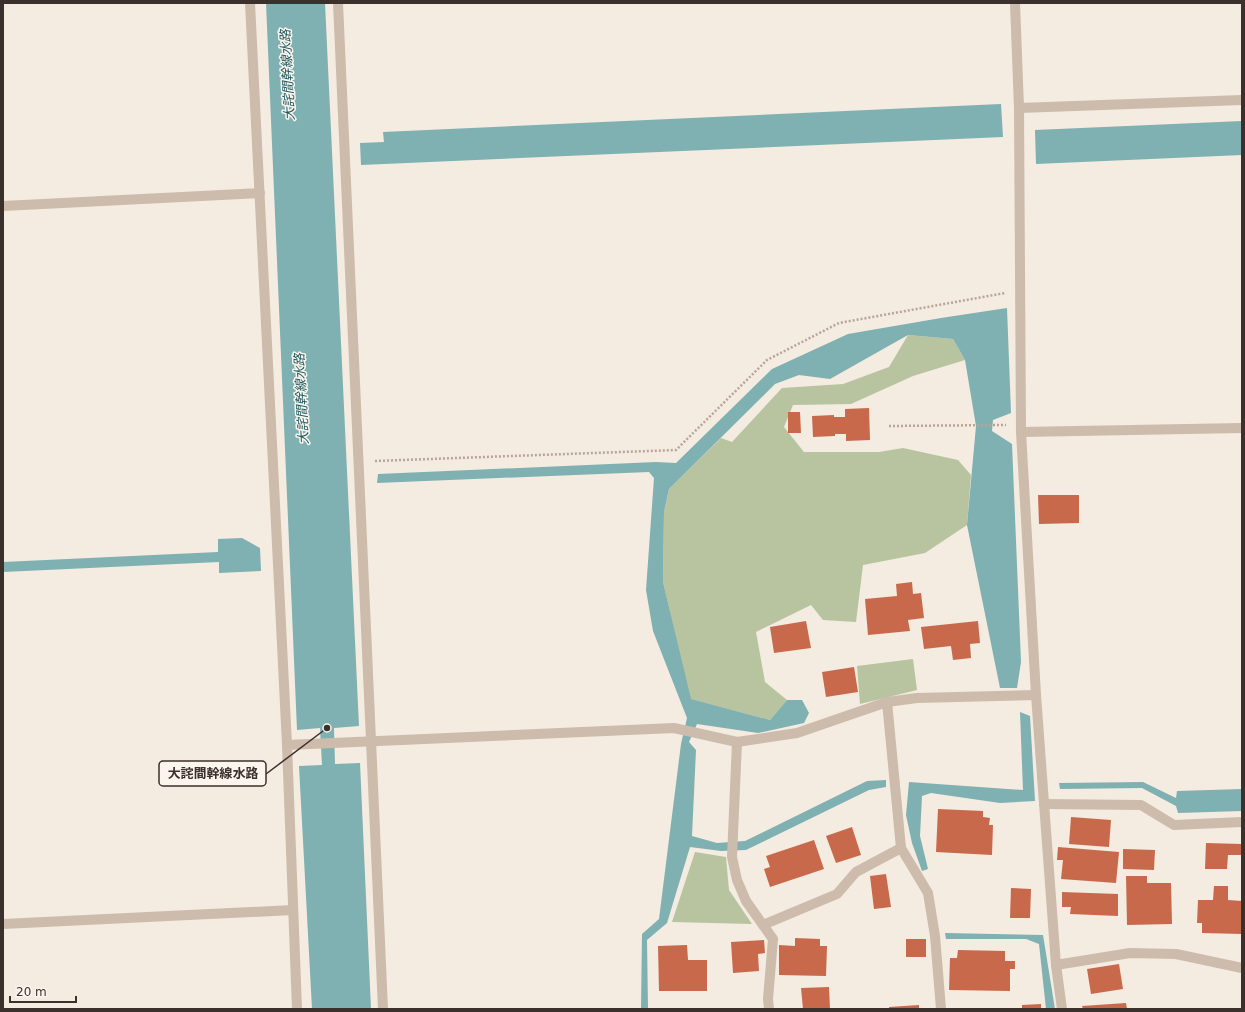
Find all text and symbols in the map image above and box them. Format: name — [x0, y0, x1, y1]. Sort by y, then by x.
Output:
water label: 大詫間幹線水路 — [278, 28, 297, 121]
water label: 大詫間幹線水路 — [292, 352, 311, 445]
callout: 大詫間幹線水路 — [159, 761, 266, 786]
text: 大詫間幹線水路 — [167, 766, 259, 781]
scale bar — [10, 978, 76, 1004]
text: 20 m — [16, 985, 47, 999]

